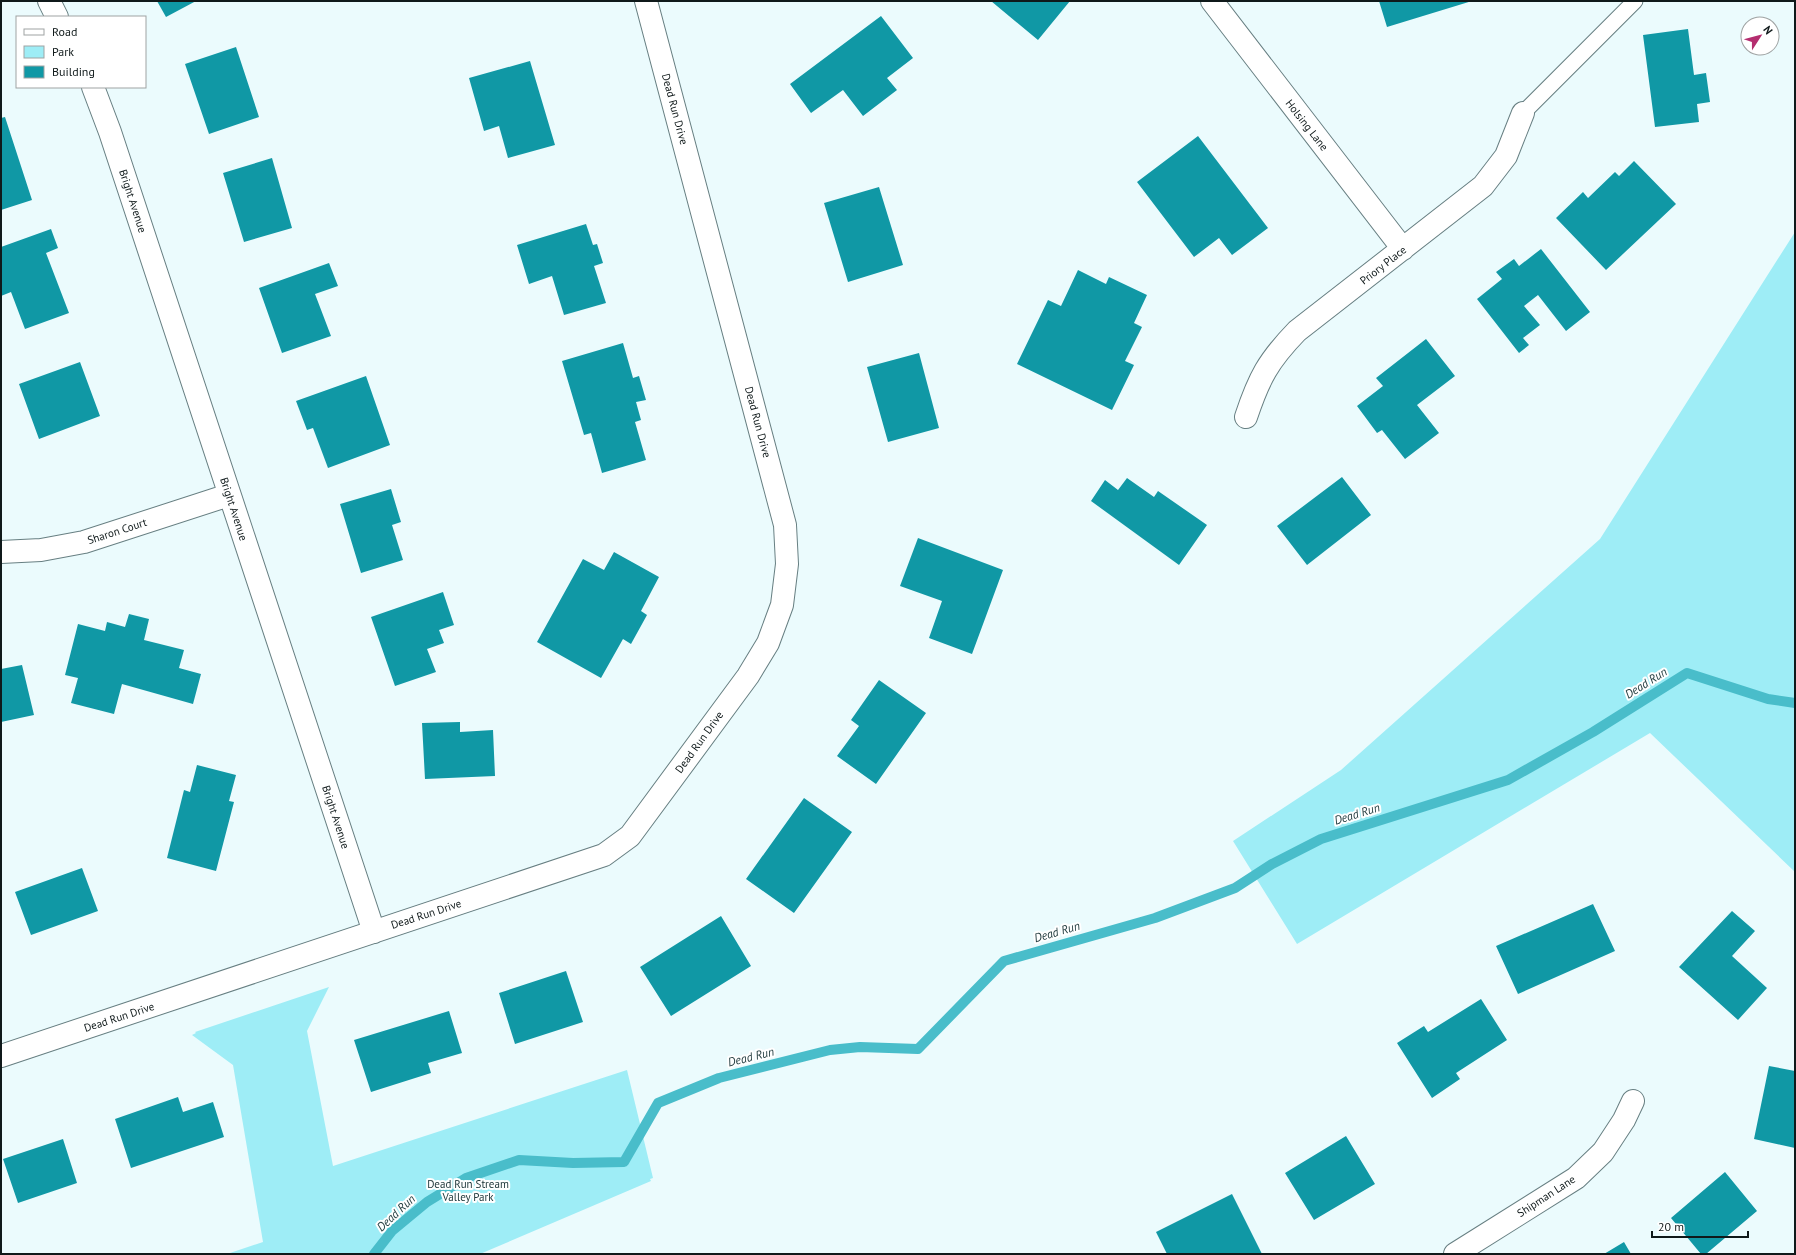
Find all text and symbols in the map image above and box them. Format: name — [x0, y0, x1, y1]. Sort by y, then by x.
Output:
legend — [16, 16, 146, 88]
north arrow — [1740, 16, 1780, 56]
text: N — [1760, 23, 1776, 37]
text: Road — [52, 24, 77, 39]
text: Park — [52, 44, 74, 59]
text: Building — [52, 64, 95, 79]
street label: Dead Run Drive — [659, 72, 691, 146]
street label: Holsing Lane — [1283, 96, 1332, 154]
street label: Bright Avenue — [116, 168, 150, 235]
street label: Priory Place — [1357, 242, 1409, 287]
street label: Dead Run Drive — [742, 385, 774, 459]
street label: Bright Avenue — [217, 476, 251, 543]
street label: Sharon Court — [86, 515, 149, 547]
water label: Dead Run — [1622, 664, 1670, 701]
street label: Dead Run Drive — [672, 708, 726, 776]
street label: Bright Avenue — [319, 784, 353, 851]
water label: Dead Run — [1332, 799, 1382, 828]
street label: Dead Run Drive — [389, 896, 463, 932]
water label: Dead Run — [1032, 918, 1082, 945]
street label: Dead Run Drive — [82, 999, 156, 1035]
water label: Dead Run — [726, 1044, 776, 1069]
street label: Shipman Lane — [1514, 1172, 1578, 1220]
park label: Dead Run Stream Valley Park — [427, 1177, 509, 1204]
water label: Dead Run — [373, 1191, 418, 1234]
scale bar — [1652, 1213, 1748, 1239]
text: 20 m — [1658, 1219, 1684, 1234]

